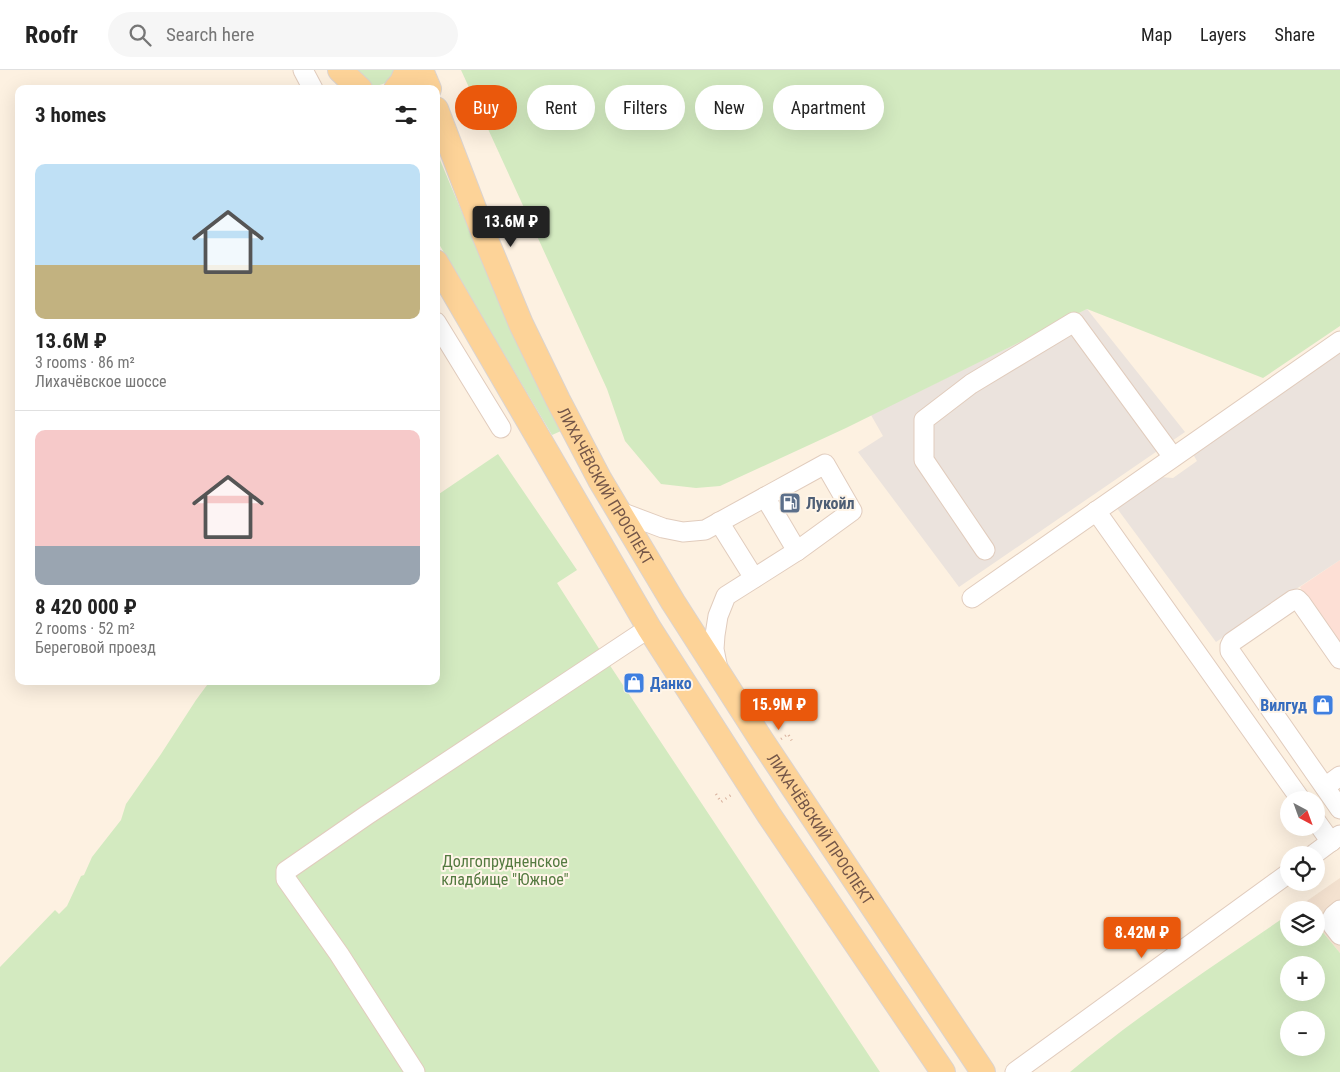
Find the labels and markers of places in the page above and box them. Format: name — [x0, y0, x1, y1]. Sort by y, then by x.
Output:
pin: 13.6M ₽ — [465, 206, 557, 248]
fuel station icon: Лукойл — [778, 491, 802, 515]
place label: Лукойл — [806, 494, 855, 513]
shop icon: Данко — [622, 671, 646, 695]
place label: Данко — [650, 674, 692, 693]
pin: 15.9M ₽ — [733, 688, 825, 731]
shop icon: Вилгуд — [1311, 693, 1335, 717]
place label: Вилгуд — [1260, 696, 1307, 715]
pin: 8.42M ₽ — [1096, 916, 1188, 959]

